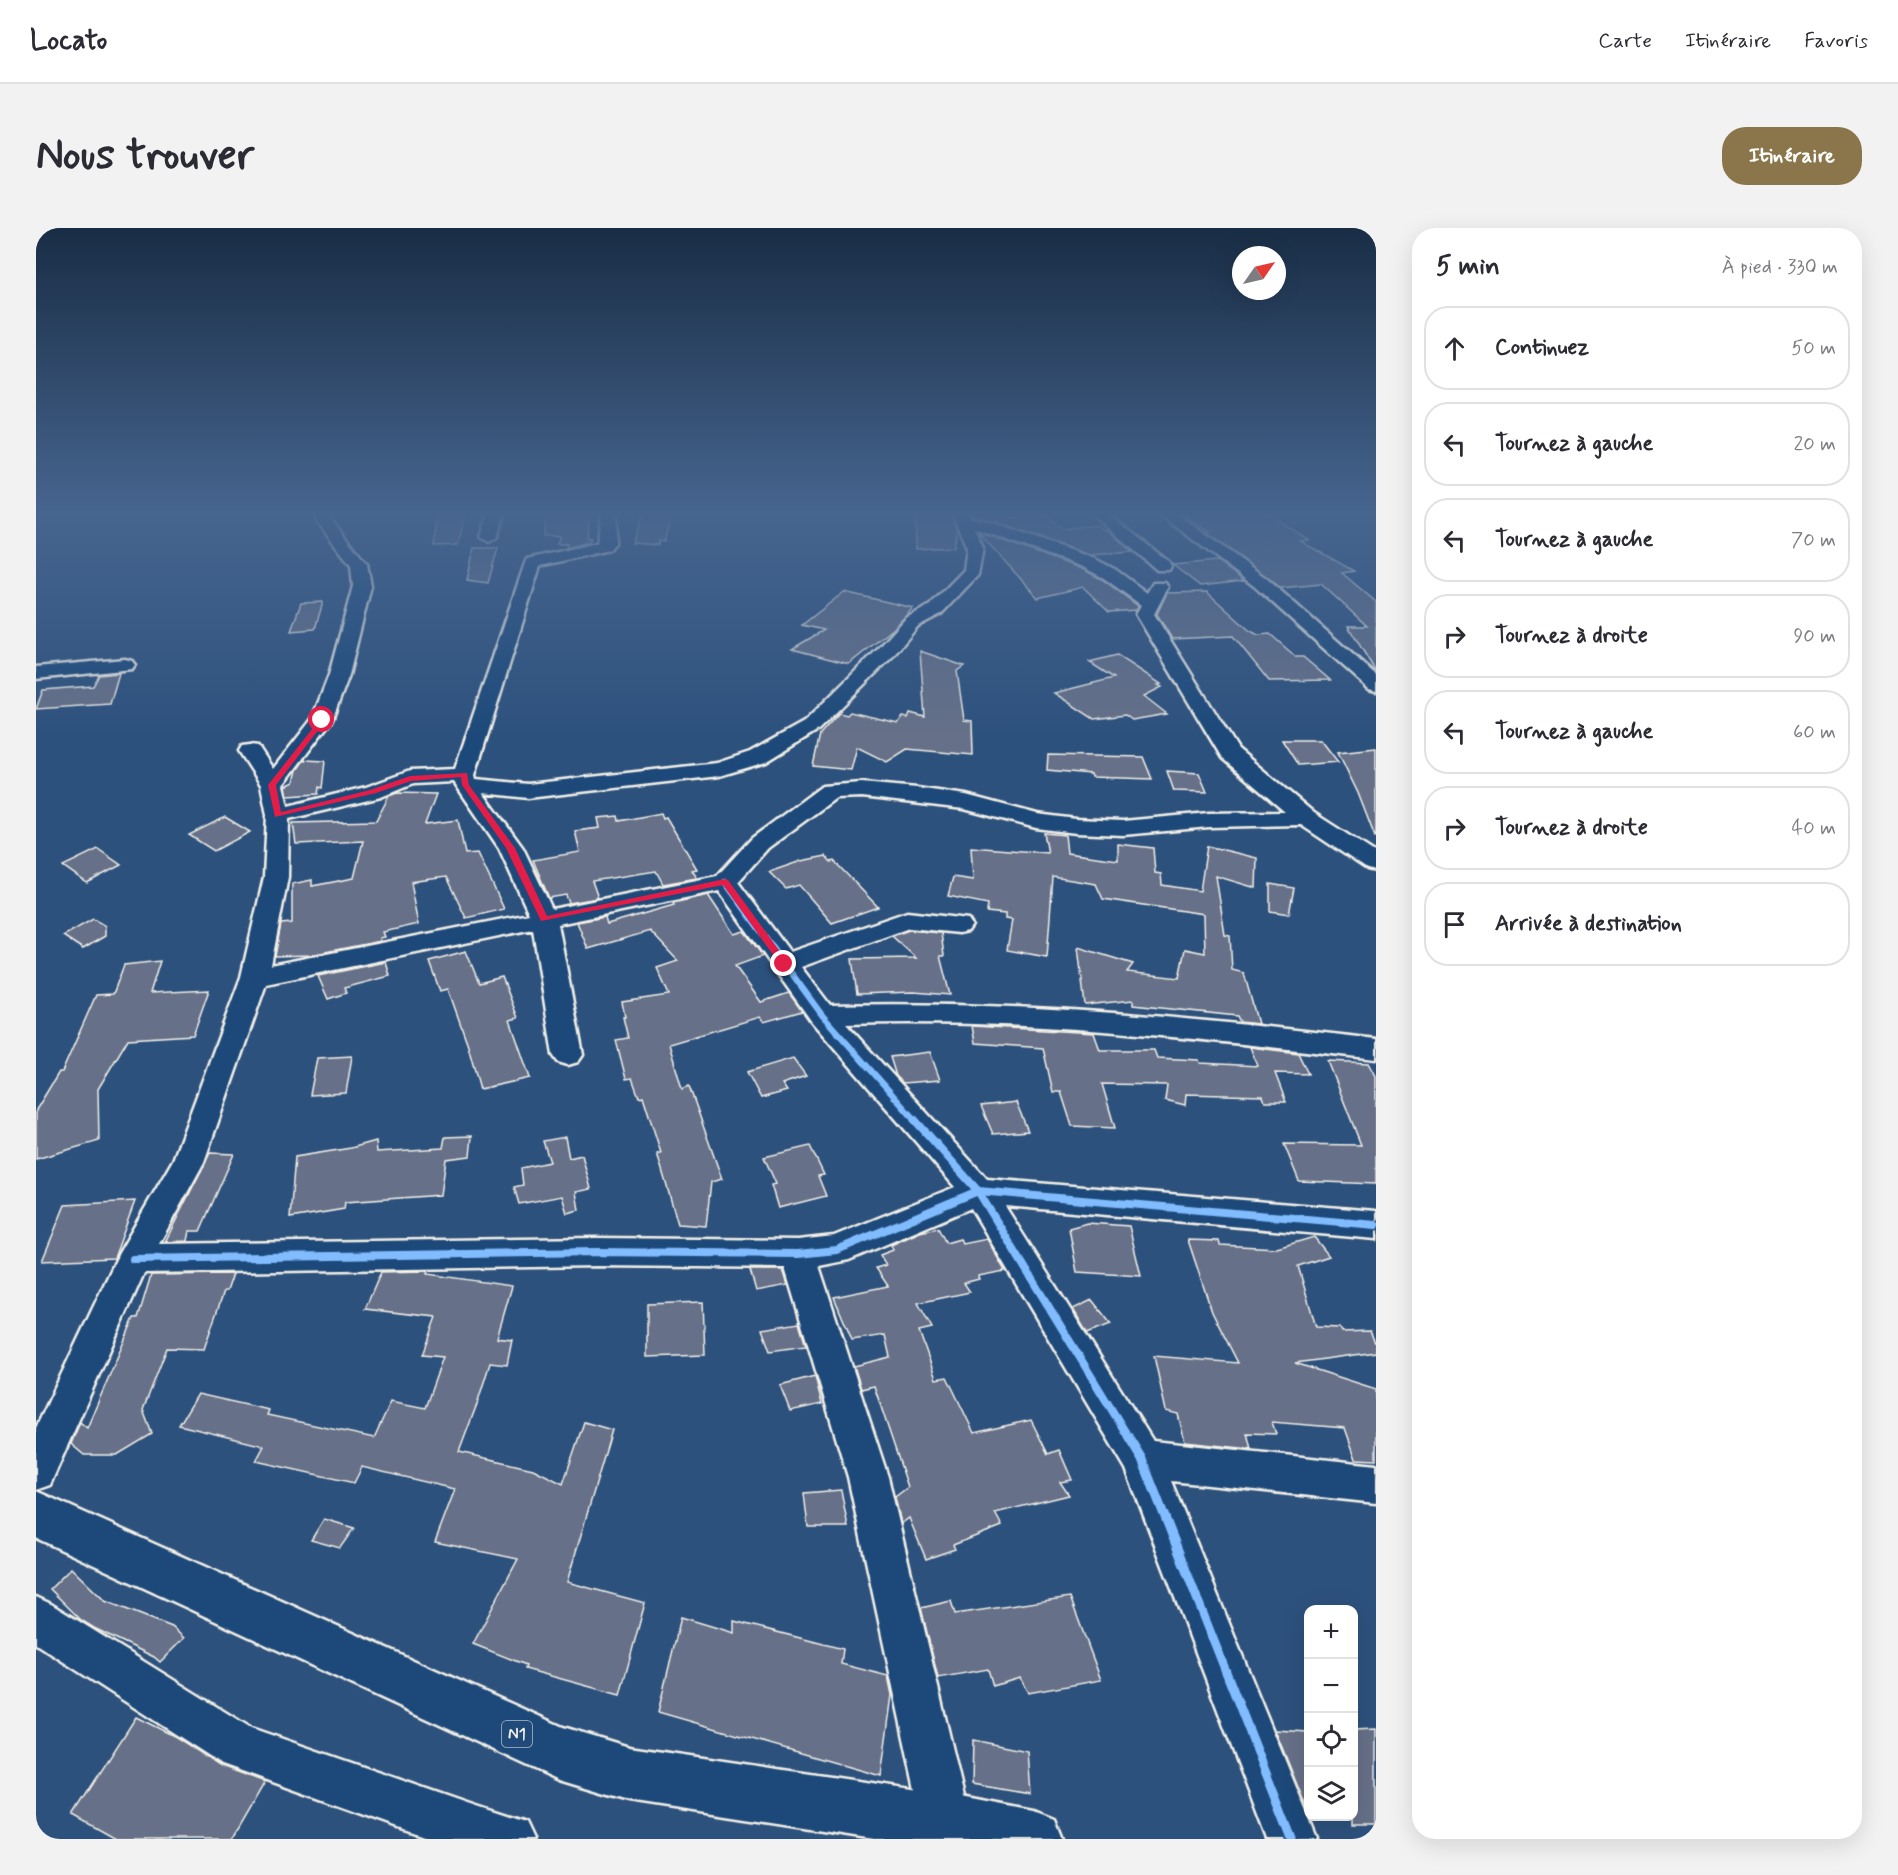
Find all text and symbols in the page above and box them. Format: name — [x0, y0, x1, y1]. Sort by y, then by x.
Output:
text: Locato — [30, 23, 107, 60]
text: Carte — [1598, 27, 1652, 55]
text: Itinéraire — [1685, 27, 1771, 55]
text: Favoris — [1804, 27, 1868, 55]
button: Itinéraire — [1722, 127, 1862, 185]
text: Nous trouver — [36, 129, 254, 184]
north arrow — [1232, 246, 1286, 300]
text: 5 min — [1436, 250, 1500, 284]
text: À pied · 330 m — [1722, 254, 1838, 281]
icon: ahead — [1438, 332, 1471, 365]
text: Continuez — [1495, 334, 1589, 362]
text: 50 m — [1791, 335, 1836, 362]
icon: left — [1438, 428, 1471, 461]
text: Tournez à gauche — [1495, 430, 1653, 458]
text: 20 m — [1793, 431, 1836, 458]
icon: left — [1438, 524, 1471, 557]
text: Tournez à gauche — [1495, 526, 1653, 554]
text: 70 m — [1791, 527, 1836, 554]
icon: right — [1438, 620, 1471, 653]
text: Tournez à droite — [1495, 622, 1648, 650]
text: 90 m — [1793, 623, 1836, 650]
route start — [308, 706, 334, 732]
icon: left — [1438, 716, 1471, 749]
text: Tournez à gauche — [1495, 718, 1653, 746]
text: 60 m — [1793, 719, 1836, 746]
icon: right — [1438, 812, 1471, 845]
text: Tournez à droite — [1495, 814, 1648, 842]
text: 40 m — [1792, 815, 1836, 842]
icon: arrive — [1438, 908, 1471, 941]
text: Arrivée à destination — [1495, 910, 1682, 938]
route end — [770, 950, 796, 976]
map controls — [1304, 1605, 1358, 1821]
button: + — [1304, 1605, 1358, 1659]
button: − — [1304, 1659, 1358, 1713]
button: locate — [1304, 1713, 1358, 1767]
road number: N1 — [502, 1721, 532, 1747]
button: layers — [1304, 1767, 1358, 1821]

